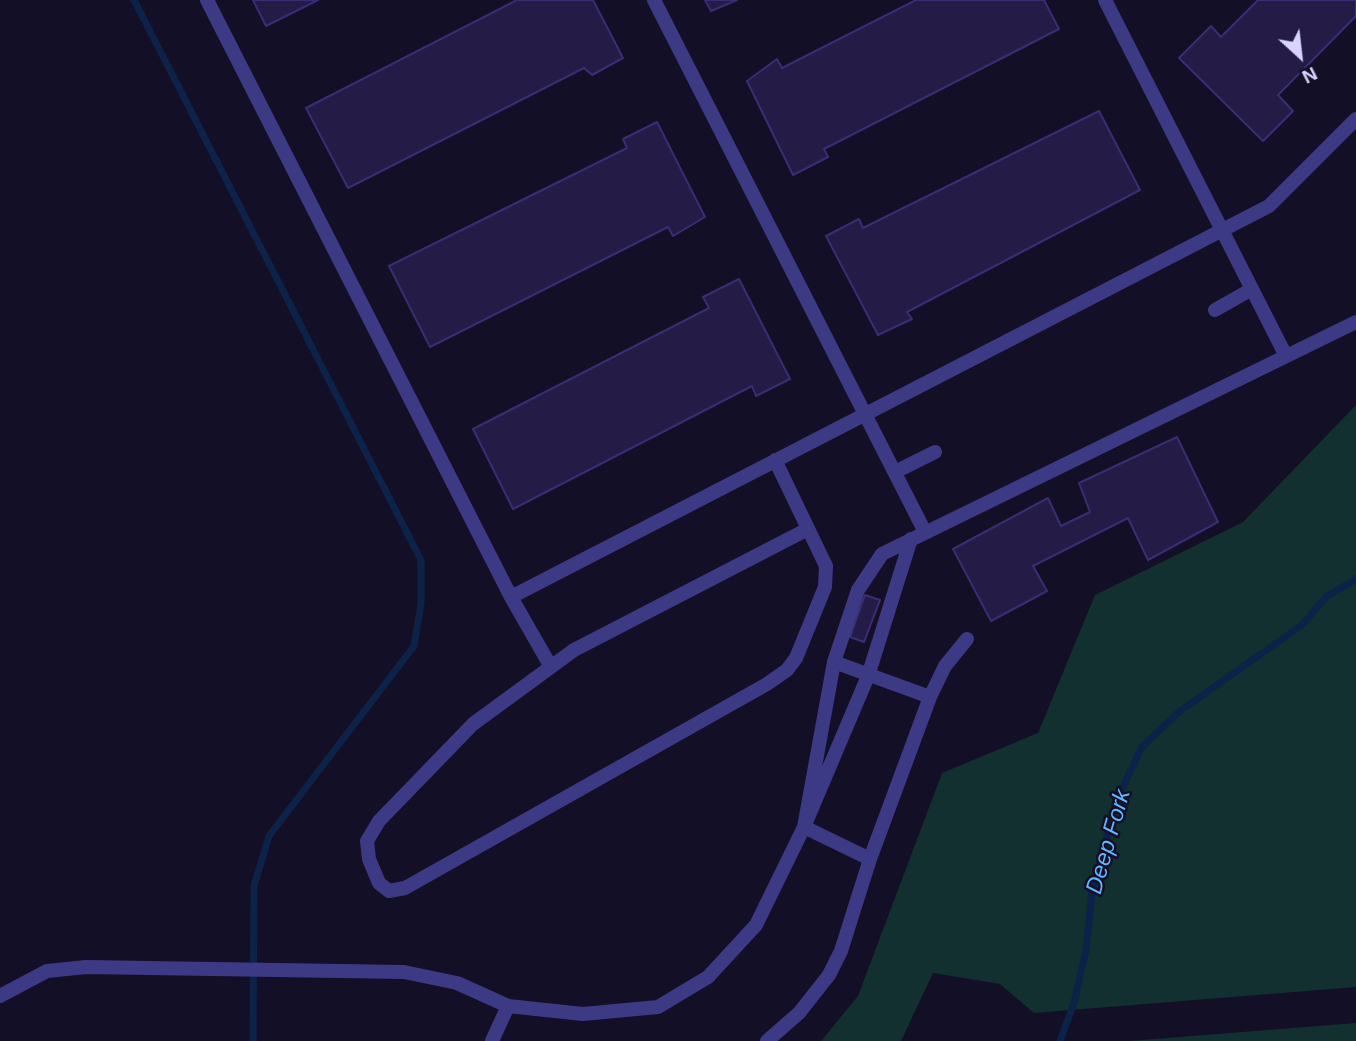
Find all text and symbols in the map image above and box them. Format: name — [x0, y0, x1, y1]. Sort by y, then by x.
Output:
north arrow — [1265, 21, 1335, 91]
text: N — [1299, 63, 1321, 88]
water label: Deep Fork — [1081, 787, 1137, 897]

